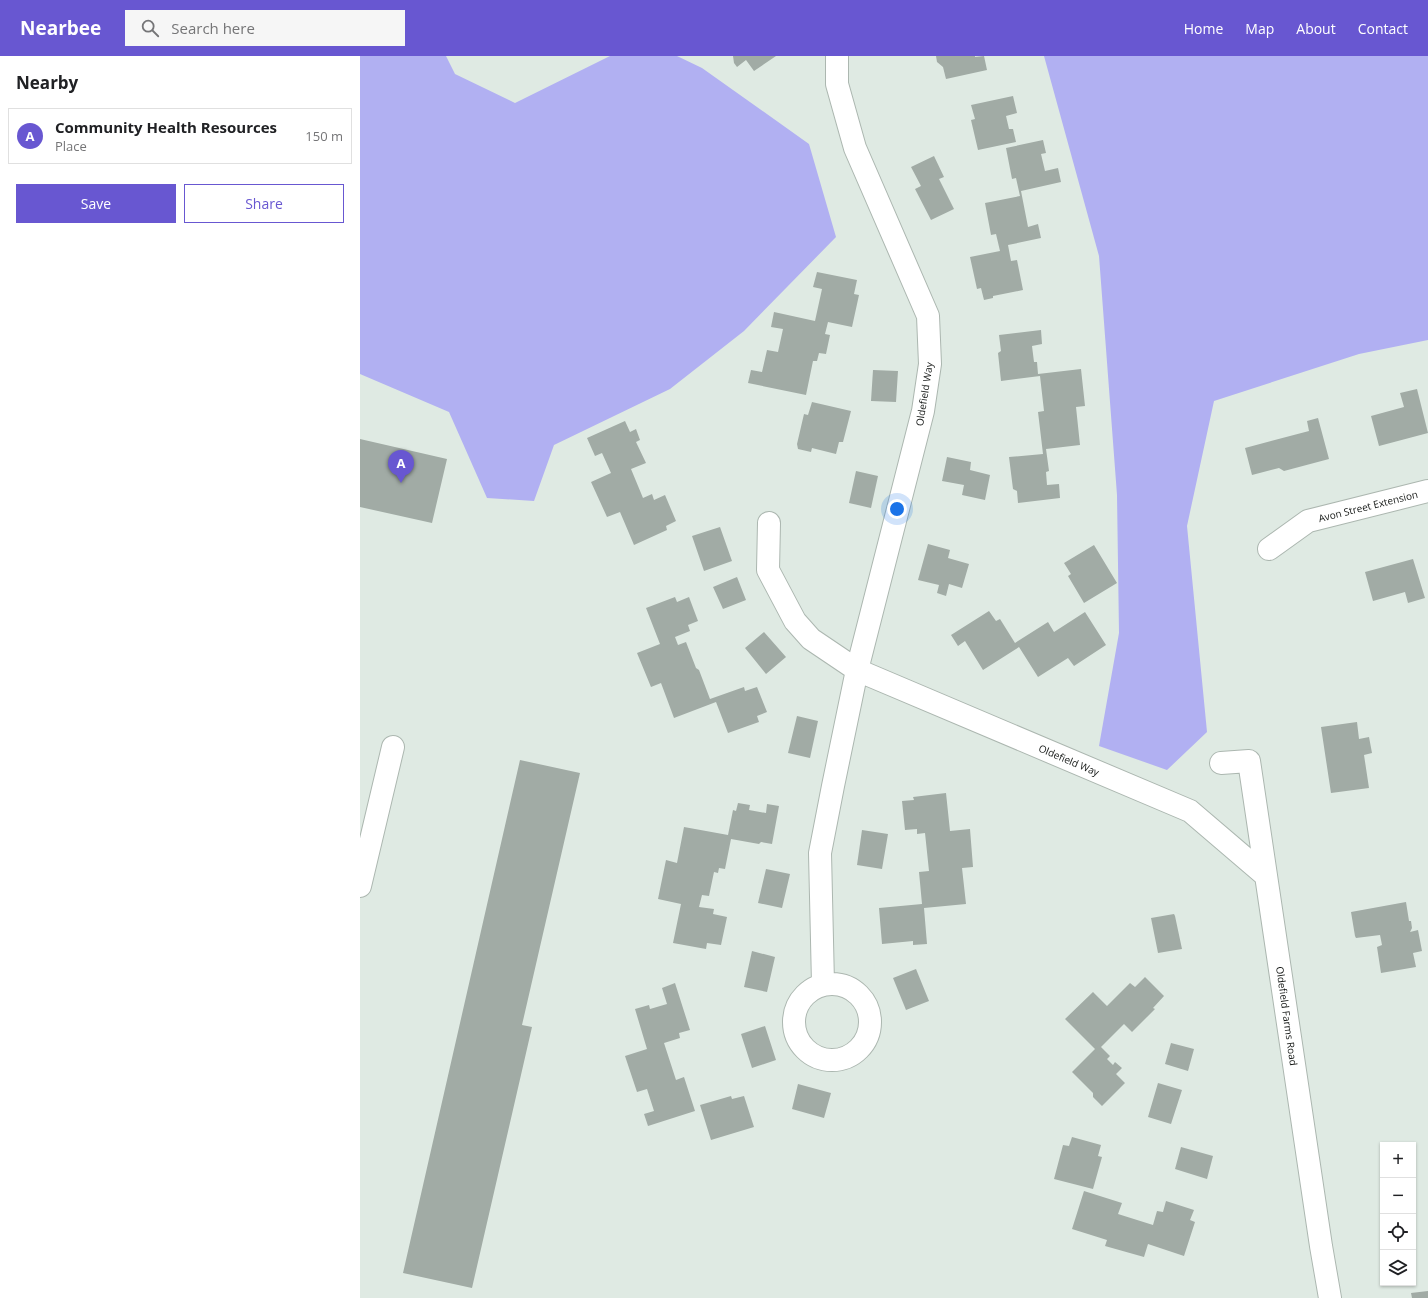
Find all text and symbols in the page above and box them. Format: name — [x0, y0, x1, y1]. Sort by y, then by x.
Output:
search box — [125, 10, 405, 46]
text: Nearbee — [20, 15, 101, 41]
icon: search — [139, 17, 161, 39]
text: Search here — [171, 18, 255, 38]
text: Home — [1184, 19, 1223, 38]
text: Map — [1245, 19, 1274, 38]
text: About — [1296, 19, 1336, 38]
text: Contact — [1358, 19, 1408, 38]
text: Nearby — [16, 71, 78, 94]
text: Community Health Resources — [55, 117, 277, 137]
text: A — [26, 127, 34, 145]
text: 150 m — [305, 127, 343, 145]
text: Place — [55, 137, 87, 155]
button: Save — [16, 184, 176, 223]
button: Share — [184, 184, 344, 223]
street label: Oldefield Way — [912, 360, 936, 427]
pin: A — [388, 450, 414, 483]
street label: Avon Street Extension — [1317, 487, 1419, 525]
your location — [887, 499, 907, 519]
street label: Oldefield Way — [1037, 741, 1102, 779]
street label: Oldefield Farms Road — [1273, 965, 1301, 1067]
map controls — [1380, 1142, 1416, 1286]
button: + — [1380, 1142, 1416, 1178]
button: − — [1380, 1178, 1416, 1214]
button: locate — [1380, 1214, 1416, 1250]
button: layers — [1380, 1250, 1416, 1286]

